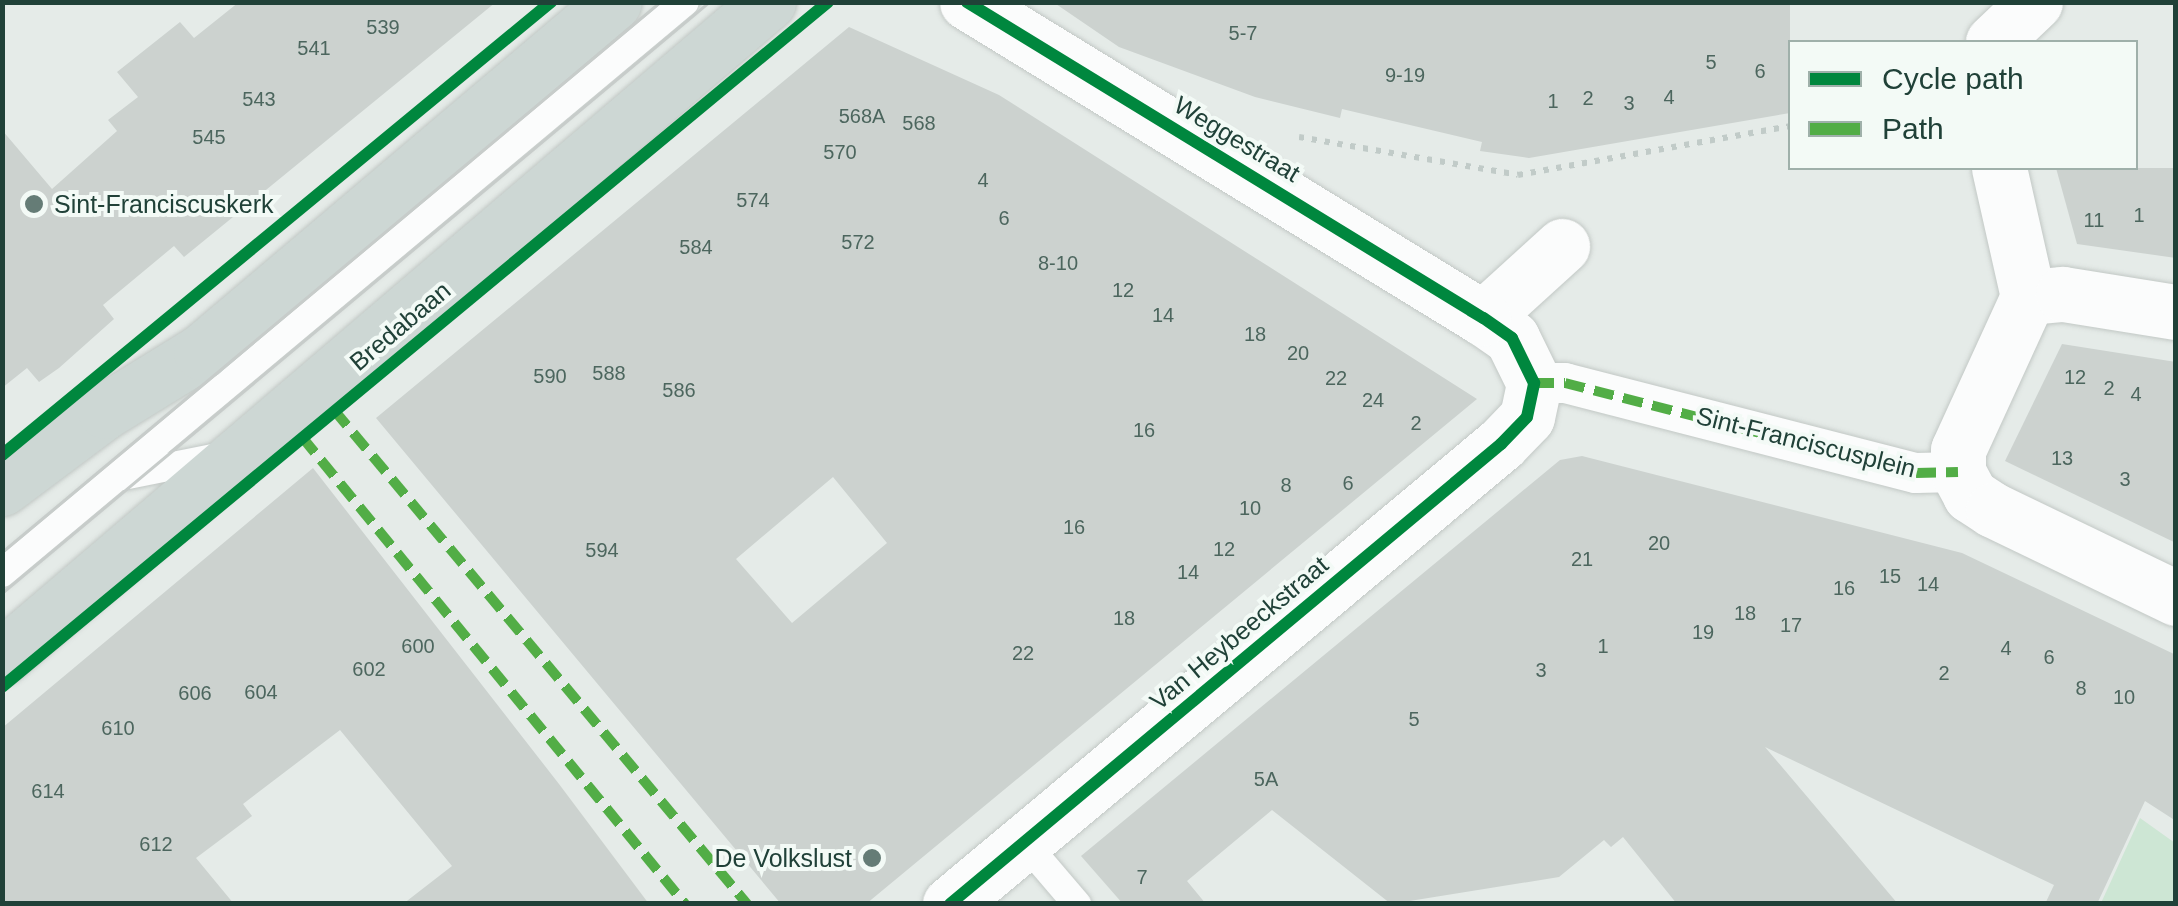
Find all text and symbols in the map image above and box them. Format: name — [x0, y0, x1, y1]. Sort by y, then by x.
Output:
house number: 539 — [366, 15, 400, 39]
house number: 5-7 — [1229, 21, 1257, 45]
house number: 541 — [297, 36, 331, 60]
legend — [1788, 40, 2138, 170]
house number: 5 — [1705, 50, 1717, 74]
house number: 6 — [1754, 59, 1766, 83]
text: Cycle path — [1882, 62, 2024, 95]
house number: 9-19 — [1385, 63, 1425, 87]
house number: 4 — [1663, 85, 1675, 109]
house number: 2 — [1582, 86, 1594, 110]
house number: 543 — [242, 87, 276, 111]
house number: 1 — [1547, 89, 1559, 113]
street label: Weggestraat — [1169, 90, 1305, 188]
house number: 3 — [1623, 91, 1635, 115]
house number: 568A — [839, 104, 885, 128]
house number: 568 — [902, 111, 936, 135]
text: Path — [1882, 112, 1944, 145]
house number: 545 — [192, 125, 226, 149]
house number: 570 — [823, 140, 857, 164]
house number: 4 — [977, 168, 989, 192]
house number: 574 — [736, 188, 770, 212]
place label: Sint-Franciscuskerk — [54, 189, 273, 219]
marker: Sint-Franciscuskerk — [23, 193, 45, 215]
house number: 1 — [2133, 203, 2145, 227]
house number: 6 — [998, 206, 1010, 230]
house number: 11 — [2084, 208, 2104, 232]
house number: 572 — [841, 230, 875, 254]
house number: 584 — [679, 235, 713, 259]
house number: 8-10 — [1038, 251, 1078, 275]
street label: Bredabaan — [344, 275, 456, 377]
house number: 12 — [1112, 278, 1134, 302]
house number: 14 — [1152, 303, 1174, 327]
house number: 18 — [1244, 322, 1266, 346]
house number: 20 — [1287, 341, 1309, 365]
house number: 588 — [592, 361, 626, 385]
house number: 590 — [533, 364, 567, 388]
house number: 12 — [2064, 365, 2086, 389]
house number: 22 — [1325, 366, 1347, 390]
house number: 2 — [2103, 376, 2115, 400]
house number: 586 — [662, 378, 696, 402]
house number: 4 — [2130, 382, 2142, 406]
house number: 24 — [1362, 388, 1384, 412]
street label: Sint-Franciscusplein — [1693, 400, 1919, 484]
house number: 2 — [1410, 411, 1422, 435]
house number: 16 — [1133, 418, 1155, 442]
house number: 13 — [2051, 446, 2073, 470]
house number: 3 — [2119, 467, 2131, 491]
house number: 6 — [1342, 471, 1354, 495]
house number: 8 — [1280, 473, 1292, 497]
house number: 10 — [1239, 496, 1261, 520]
house number: 16 — [1063, 515, 1085, 539]
house number: 20 — [1648, 531, 1670, 555]
house number: 12 — [1213, 537, 1235, 561]
house number: 594 — [585, 538, 619, 562]
house number: 21 — [1571, 547, 1593, 571]
street label: Van Heybeeckstraat — [1144, 550, 1334, 716]
house number: 14 — [1177, 560, 1199, 584]
house number: 15 — [1879, 564, 1901, 588]
house number: 14 — [1917, 572, 1939, 596]
house number: 16 — [1833, 576, 1855, 600]
house number: 18 — [1734, 601, 1756, 625]
house number: 18 — [1113, 606, 1135, 630]
house number: 17 — [1780, 613, 1802, 637]
house number: 19 — [1692, 620, 1714, 644]
house number: 600 — [401, 634, 435, 658]
house number: 1 — [1597, 634, 1609, 658]
house number: 4 — [2000, 636, 2012, 660]
house number: 22 — [1012, 641, 1034, 665]
house number: 6 — [2043, 645, 2055, 669]
house number: 602 — [352, 657, 386, 681]
house number: 3 — [1535, 658, 1547, 682]
house number: 2 — [1938, 661, 1950, 685]
house number: 8 — [2075, 676, 2087, 700]
house number: 604 — [244, 680, 278, 704]
house number: 606 — [178, 681, 212, 705]
house number: 10 — [2113, 685, 2135, 709]
house number: 5 — [1408, 707, 1420, 731]
house number: 610 — [101, 716, 135, 740]
house number: 5A — [1254, 767, 1278, 791]
house number: 614 — [31, 779, 65, 803]
house number: 612 — [139, 832, 173, 856]
place label: De Volkslust — [714, 843, 852, 873]
marker: De Volkslust — [861, 847, 883, 869]
house number: 7 — [1136, 865, 1148, 889]

